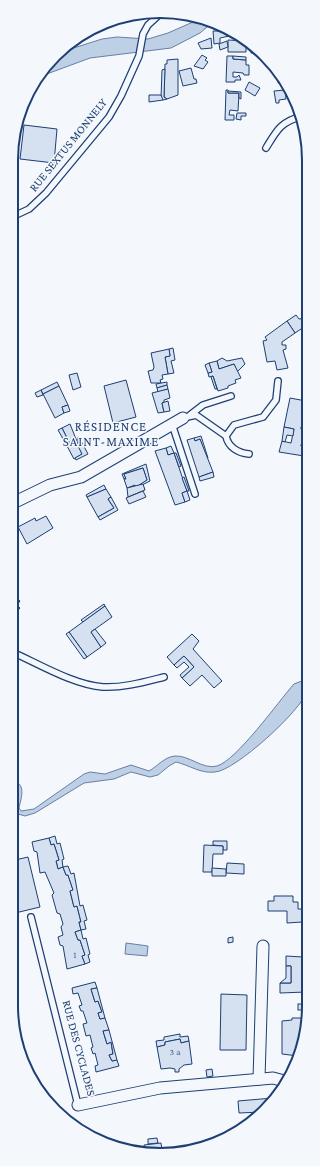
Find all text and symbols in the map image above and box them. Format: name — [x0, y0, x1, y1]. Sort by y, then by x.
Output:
street label: RUE SEXTUS MONNELY — [26, 95, 110, 194]
district label: RÉSIDENCE SAINT-MAXIME — [63, 419, 159, 449]
house number: 1 — [73, 949, 77, 960]
street label: RUE DES CYCLADES — [59, 999, 99, 1098]
house number: 3 a — [169, 1046, 181, 1057]

